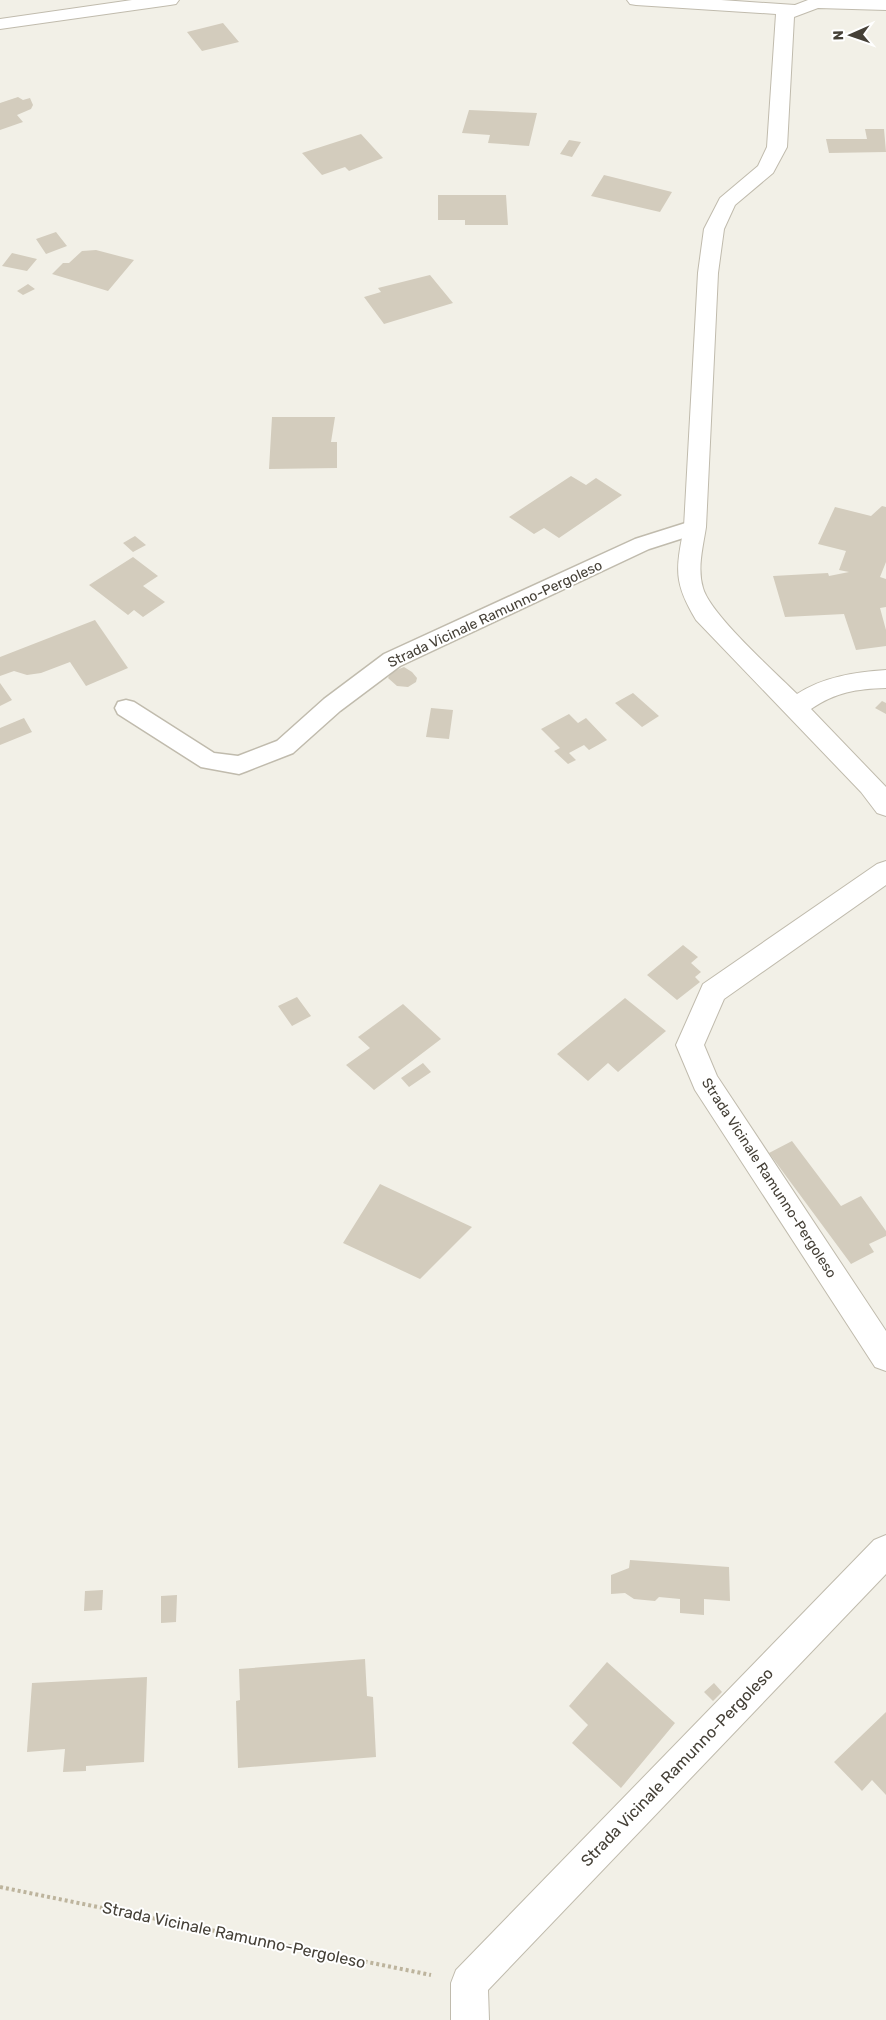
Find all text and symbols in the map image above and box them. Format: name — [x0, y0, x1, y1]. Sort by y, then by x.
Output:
north arrow — [826, 10, 876, 60]
text: N — [830, 30, 847, 41]
street label: Strada Vicinale Ramunno-Pergoleso — [385, 557, 605, 671]
street label: Strada Vicinale Ramunno-Pergoleso — [698, 1075, 840, 1281]
street label: Strada Vicinale Ramunno-Pergoleso — [577, 1664, 777, 1870]
street label: Strada Vicinale Ramunno-Pergoleso — [101, 1898, 367, 1972]

